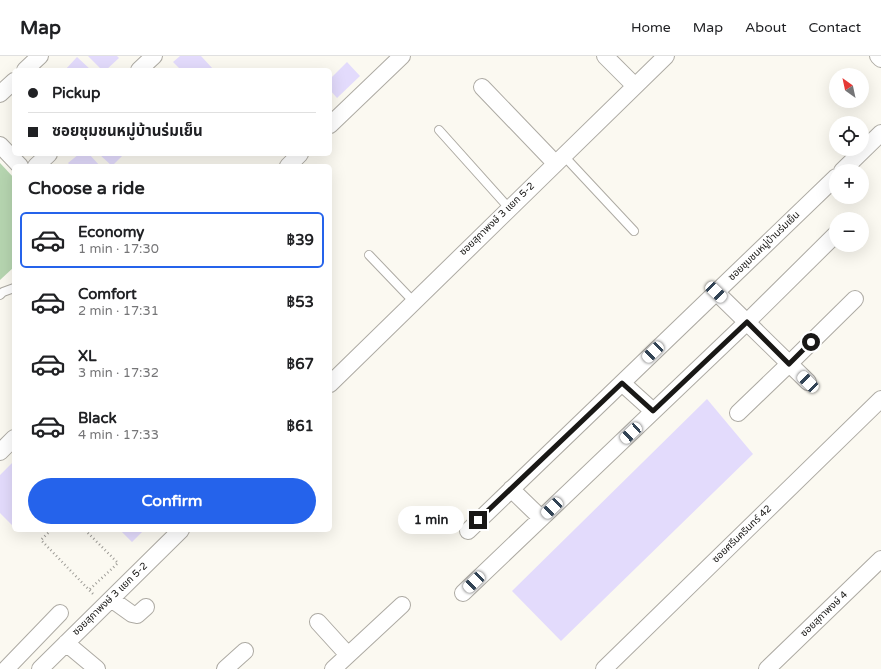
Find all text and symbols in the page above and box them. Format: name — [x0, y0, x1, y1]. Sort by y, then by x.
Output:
text: Map — [20, 17, 61, 39]
text: Home — [631, 19, 671, 36]
text: Map — [693, 19, 723, 36]
text: About — [745, 19, 787, 36]
text: Contact — [809, 19, 861, 36]
north arrow — [829, 68, 869, 108]
map controls — [829, 68, 869, 252]
text: Pickup — [52, 84, 100, 102]
button: locate — [829, 116, 869, 156]
text: ซอยชุมชนหมู่บ้านร่มเย็น — [52, 122, 203, 140]
button: + — [829, 164, 869, 204]
text: Choose a ride — [28, 177, 145, 199]
street label: ซอยสุภาพงษ์ 3 แยก 5-2 — [457, 180, 537, 258]
street label: ซอยชุมชนหมู่บ้านร่มเย็น — [725, 208, 802, 283]
button: − — [829, 212, 869, 252]
icon: car — [30, 222, 66, 258]
text: Economy — [78, 223, 144, 241]
text: ฿39 — [286, 231, 314, 249]
text: 1 min · 17:30 — [78, 241, 159, 257]
car — [703, 279, 729, 305]
icon: car — [30, 284, 66, 320]
text: Comfort — [78, 285, 137, 303]
text: ฿53 — [286, 293, 314, 311]
text: 2 min · 17:31 — [78, 303, 159, 319]
route start — [802, 333, 820, 351]
car — [640, 339, 666, 365]
icon: car — [30, 346, 66, 382]
text: XL — [78, 347, 97, 365]
text: ฿67 — [286, 355, 314, 373]
text: 3 min · 17:32 — [78, 365, 159, 381]
car — [795, 369, 821, 395]
icon: car — [30, 408, 66, 444]
text: Black — [78, 409, 117, 427]
text: ฿61 — [286, 417, 314, 435]
car — [618, 420, 644, 446]
text: 4 min · 17:33 — [78, 427, 159, 443]
button: Confirm — [28, 478, 316, 524]
car — [539, 495, 565, 521]
street label: ซอยศรีนครินทร์ 42 — [710, 503, 774, 565]
callout: 1 min — [398, 506, 464, 534]
route end — [469, 511, 487, 529]
text: 1 min — [414, 512, 448, 528]
street label: ซอยสุภาพงษ์ 3 แยก 5-2 — [70, 560, 150, 638]
car — [461, 569, 487, 595]
street label: ซอยสุภาพงษ์ 4 — [798, 589, 850, 639]

